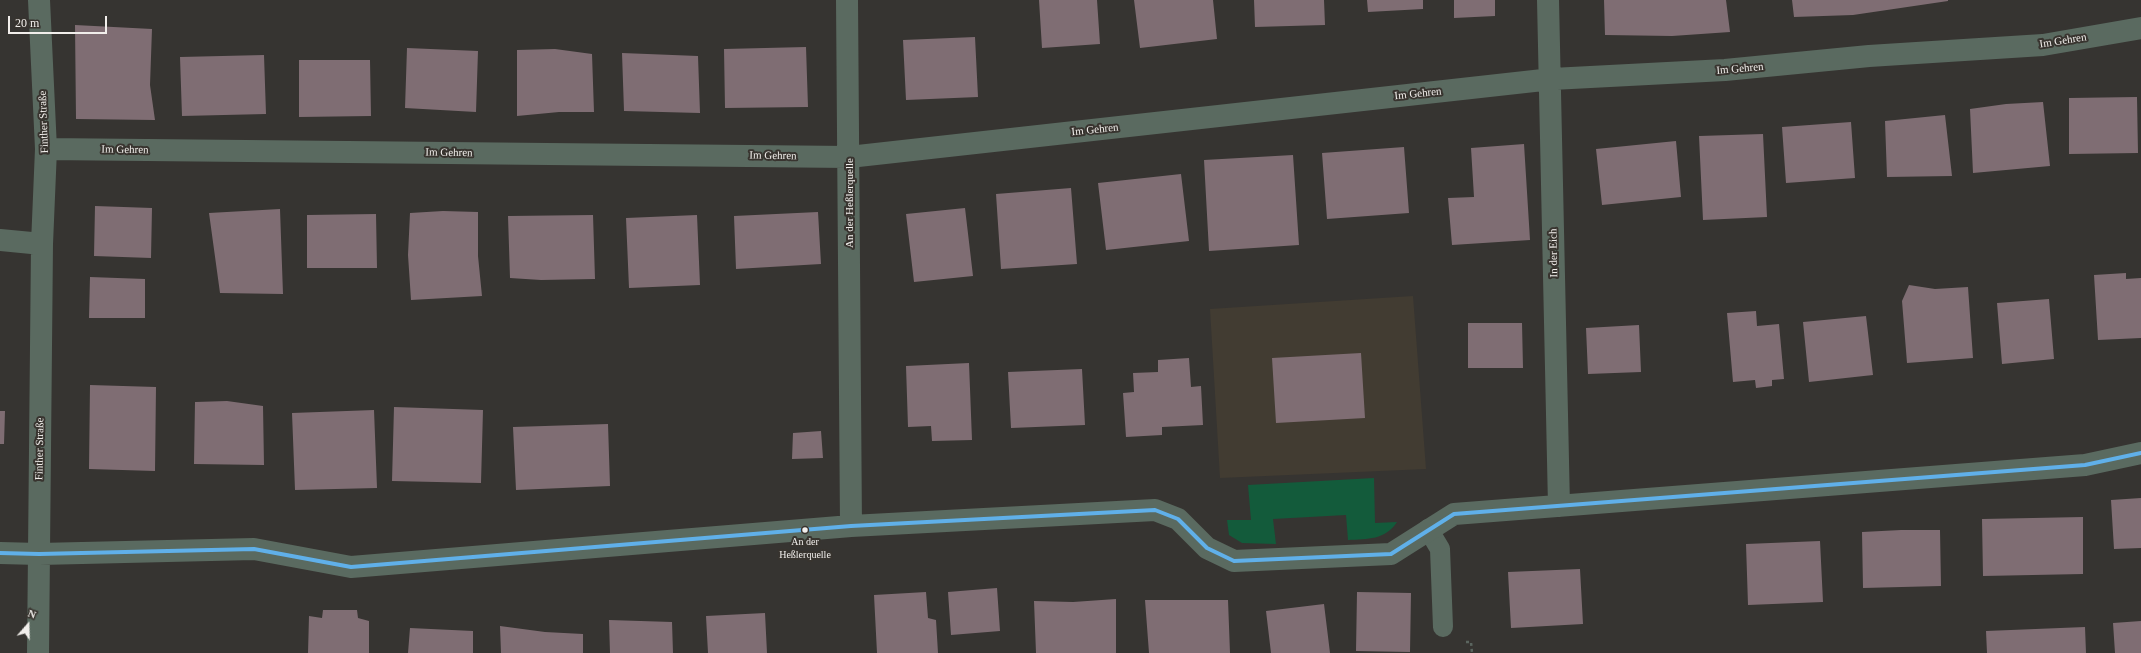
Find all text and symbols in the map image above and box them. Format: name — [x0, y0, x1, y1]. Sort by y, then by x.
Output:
scale bar — [10, 8, 109, 34]
text: 20 m — [15, 16, 39, 30]
street label: Im Gehren — [2039, 31, 2087, 51]
street label: Im Gehren — [1716, 60, 1764, 78]
street label: Im Gehren — [1394, 85, 1442, 103]
street label: Finther Straße — [36, 90, 52, 154]
street label: Im Gehren — [1071, 121, 1119, 139]
street label: Im Gehren — [101, 143, 149, 157]
street label: Im Gehren — [425, 146, 473, 160]
street label: Im Gehren — [749, 149, 797, 163]
street label: An der Heßlerquelle — [843, 158, 857, 248]
street label: In der Eich — [1547, 228, 1561, 278]
street label: Finther Straße — [33, 418, 47, 480]
marker: An der Heßlerquelle — [800, 525, 810, 535]
place label: An der Heßlerquelle — [779, 536, 831, 560]
north arrow — [8, 605, 48, 645]
text: N — [26, 607, 38, 621]

